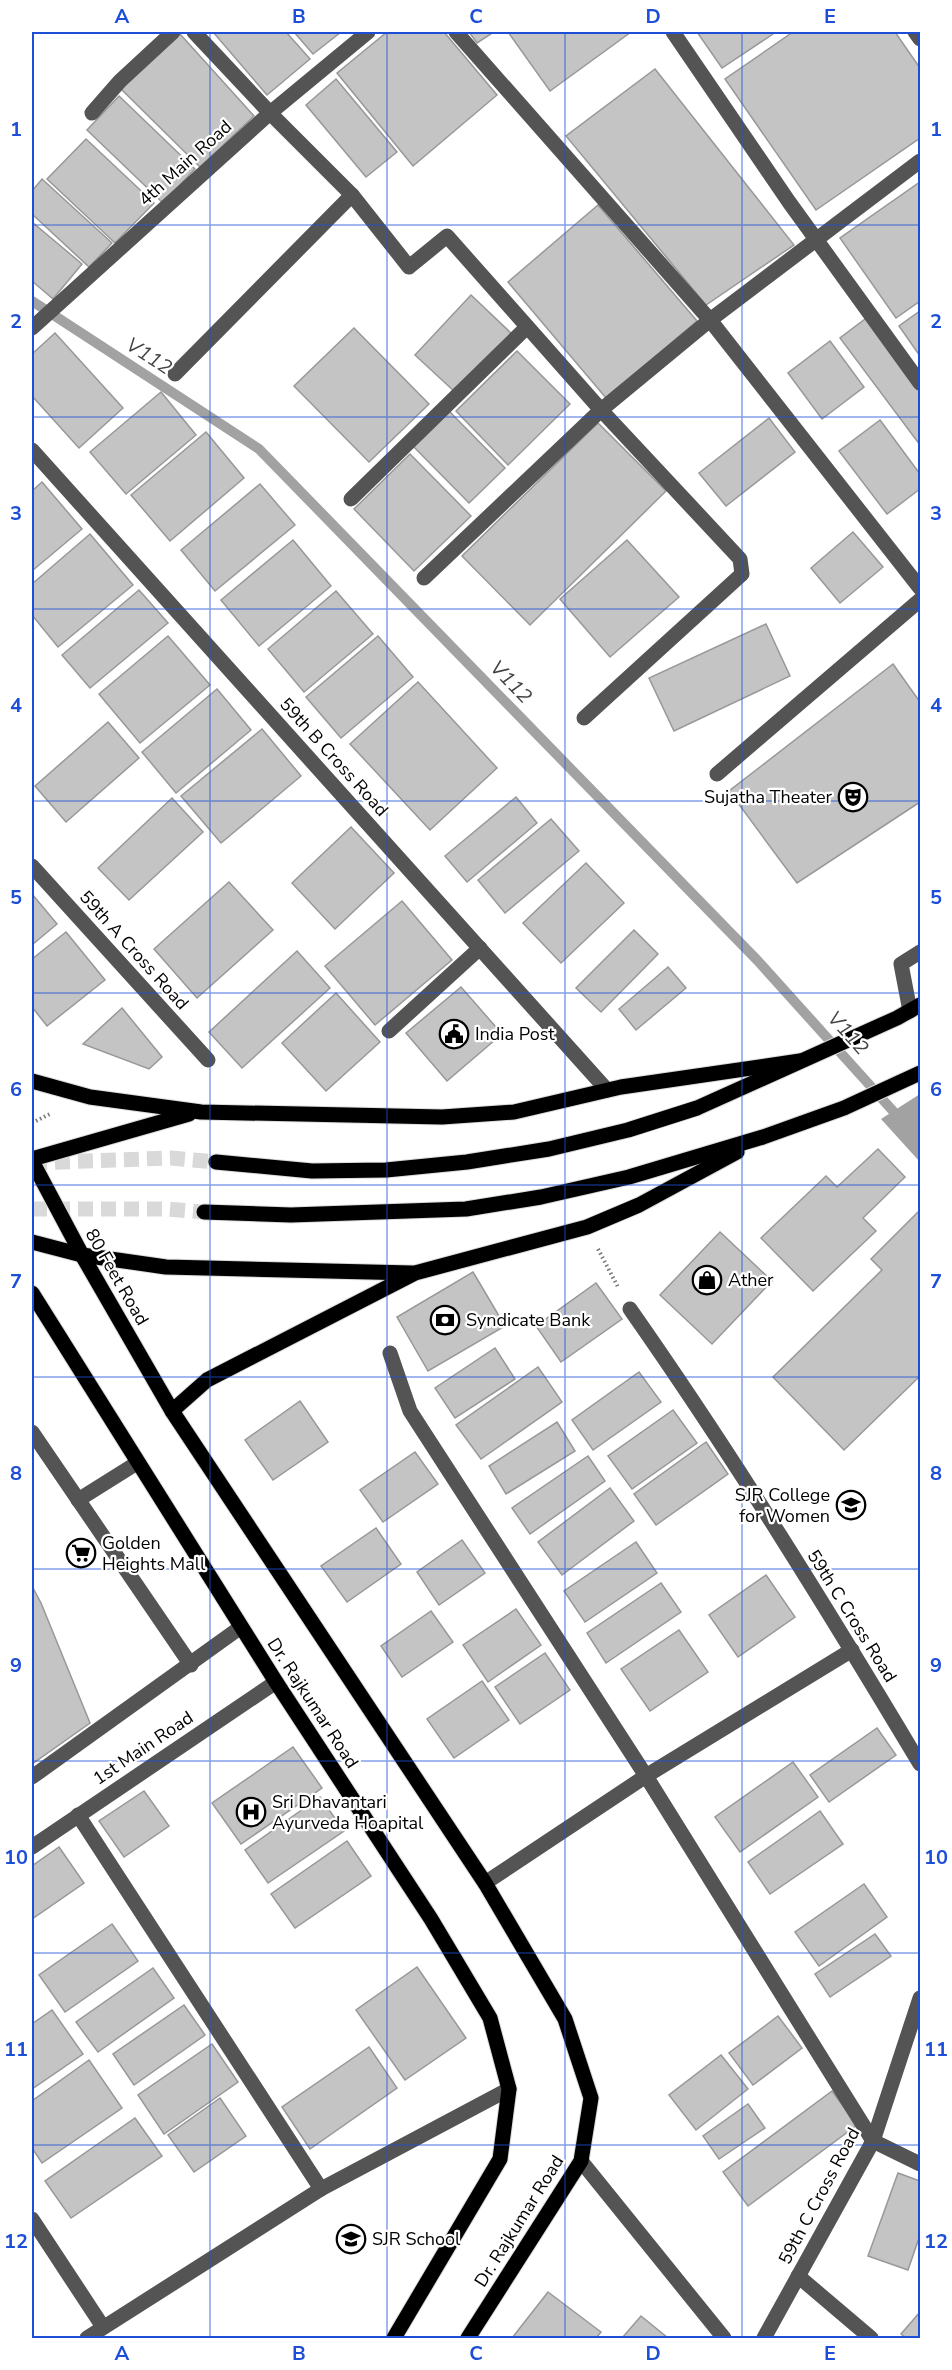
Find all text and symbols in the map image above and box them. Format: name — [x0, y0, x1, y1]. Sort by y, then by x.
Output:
text: A — [115, 3, 130, 30]
text: B — [292, 3, 306, 30]
text: C — [469, 3, 483, 30]
text: D — [645, 3, 661, 30]
text: E — [824, 3, 836, 30]
street label: 4th Main Road — [133, 115, 237, 211]
text: 1 — [10, 116, 22, 143]
text: 1 — [930, 116, 942, 143]
text: 2 — [10, 308, 22, 335]
text: 2 — [930, 308, 942, 335]
water label: V112 — [121, 331, 177, 381]
text: 3 — [10, 500, 22, 527]
text: 3 — [930, 500, 942, 527]
water label: V112 — [484, 655, 538, 709]
text: 4 — [10, 692, 22, 719]
text: 4 — [930, 692, 942, 719]
street label: 59th B Cross Road — [274, 693, 394, 821]
theatre icon: Sujatha Theater — [837, 781, 869, 813]
place label: Sujatha Theater — [704, 785, 833, 809]
text: 5 — [10, 884, 22, 911]
text: 5 — [930, 884, 942, 911]
street label: 59th A Cross Road — [74, 885, 194, 1015]
water label: V112 — [821, 1005, 875, 1061]
public building icon: India Post — [438, 1018, 470, 1050]
place label: India Post — [475, 1022, 555, 1046]
text: 6 — [10, 1076, 22, 1103]
text: 6 — [930, 1076, 942, 1103]
street label: 80 Feet Road — [80, 1224, 154, 1330]
shop icon: Ather — [691, 1264, 723, 1296]
text: 7 — [10, 1268, 22, 1295]
place label: Ather — [728, 1268, 774, 1292]
text: 7 — [930, 1268, 942, 1295]
bank icon: Syndicate Bank — [429, 1304, 461, 1336]
place label: Syndicate Bank — [466, 1308, 591, 1332]
text: 8 — [10, 1460, 22, 1487]
text: 8 — [930, 1460, 942, 1487]
place label: SJR College for Women — [735, 1483, 830, 1528]
school or university icon: SJR College for Women — [835, 1489, 867, 1521]
place label: Golden Heights Mall — [102, 1531, 206, 1576]
supermarket icon: Golden Heights Mall — [65, 1537, 97, 1569]
street label: 59th C Cross Road — [802, 1545, 902, 1687]
street label: Dr. Rajkumar Road — [262, 1633, 364, 1773]
text: 9 — [10, 1652, 22, 1679]
text: 9 — [930, 1652, 942, 1679]
street label: 1st Main Road — [88, 1706, 198, 1790]
place label: Sri Dhavantari Ayurveda Hoapital — [272, 1790, 424, 1835]
hospital icon: Sri Dhavantari Ayurveda Hoapital — [235, 1796, 267, 1828]
text: 10 — [4, 1844, 28, 1871]
text: 10 — [924, 1844, 948, 1871]
text: 11 — [4, 2036, 28, 2063]
text: 11 — [924, 2036, 948, 2063]
street label: 59th C Cross Road — [773, 2123, 865, 2269]
street label: Dr. Rajkumar Road — [469, 2151, 569, 2291]
school or university icon: SJR School — [335, 2223, 367, 2255]
place label: SJR School — [372, 2227, 461, 2251]
text: 12 — [4, 2228, 28, 2255]
text: 12 — [924, 2228, 948, 2255]
text: A — [115, 2340, 130, 2367]
text: B — [292, 2340, 306, 2367]
text: C — [469, 2340, 483, 2367]
text: D — [645, 2340, 661, 2367]
text: E — [824, 2340, 836, 2367]

